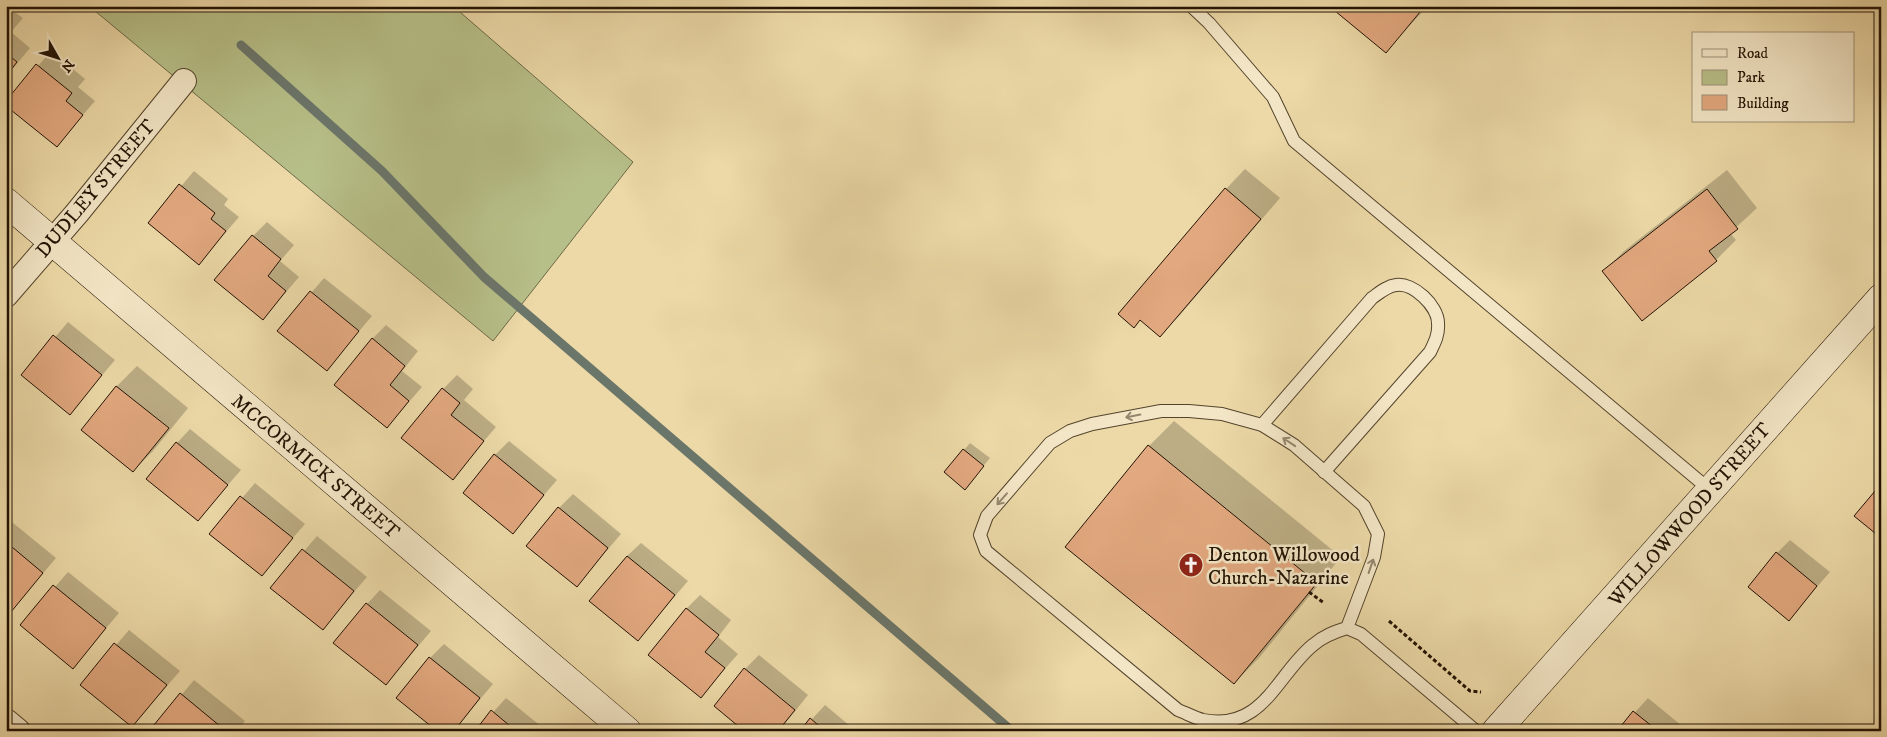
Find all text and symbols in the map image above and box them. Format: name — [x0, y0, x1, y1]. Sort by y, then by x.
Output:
north arrow — [32, 32, 82, 82]
legend — [1692, 32, 1854, 122]
text: Road — [1737, 44, 1769, 63]
text: N — [56, 55, 78, 76]
text: Park — [1737, 68, 1766, 87]
text: Building — [1737, 94, 1789, 113]
street label: DUDLEY STREET — [31, 115, 161, 263]
street label: MCCORMICK STREET — [226, 389, 404, 545]
one-way arrow — [1126, 412, 1142, 422]
street label: WILLOWWOOD STREET — [1603, 418, 1777, 613]
one-way arrow — [1282, 437, 1296, 447]
one-way arrow — [996, 493, 1008, 506]
place label: Denton Willowood Church-Nazarine — [1208, 543, 1360, 591]
church icon: Denton Willowood Church-Nazarine — [1178, 552, 1204, 578]
one-way arrow — [1367, 559, 1376, 574]

